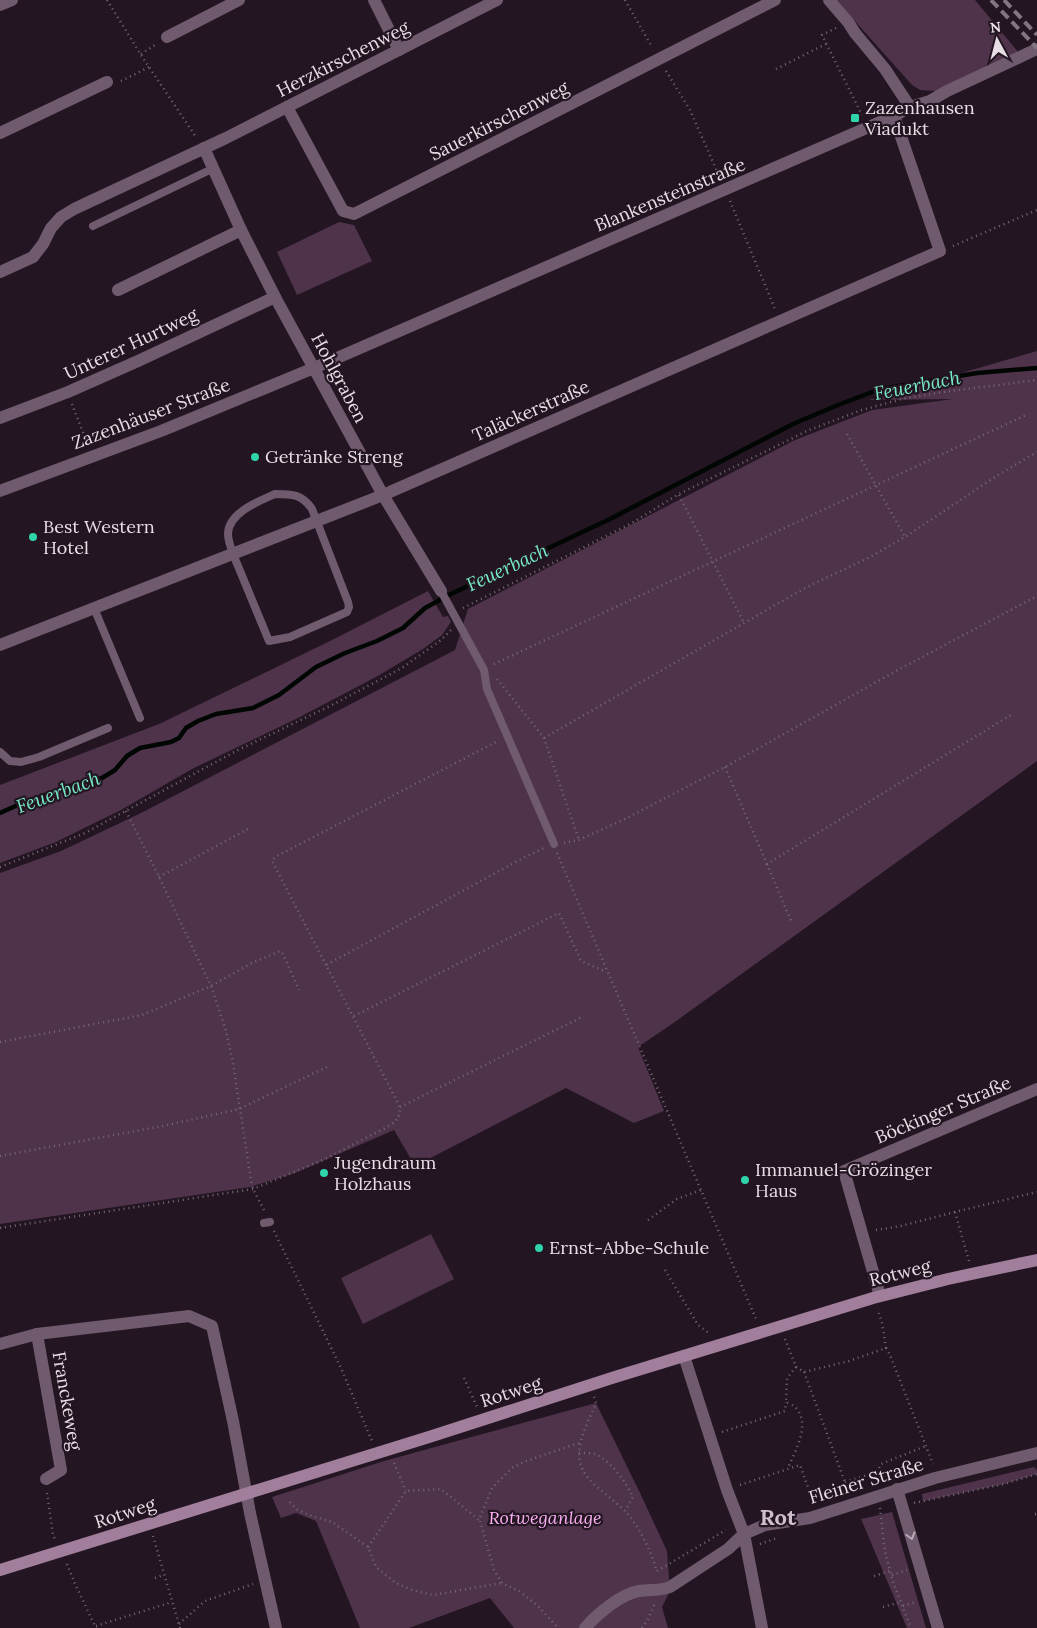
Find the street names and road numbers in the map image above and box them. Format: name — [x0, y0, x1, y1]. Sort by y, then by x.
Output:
street label: Herzkirschenweg — [273, 15, 414, 102]
street label: Sauerkirschenweg — [425, 75, 573, 166]
street label: Blankensteinstraße — [591, 152, 749, 237]
street label: Unterer Hurtweg — [60, 302, 202, 385]
street label: Hohlgraben — [306, 329, 373, 426]
street label: Zazenhäuser Straße — [69, 373, 233, 454]
street label: Taläckerstraße — [469, 374, 593, 447]
street label: Böckinger Straße — [871, 1070, 1014, 1148]
street label: Rotweg — [867, 1253, 934, 1291]
street label: Franckeweg — [47, 1350, 88, 1453]
street label: Rotweg — [477, 1371, 545, 1412]
street label: Fleiner Straße — [806, 1452, 926, 1509]
street label: Rotweg — [91, 1492, 159, 1533]

